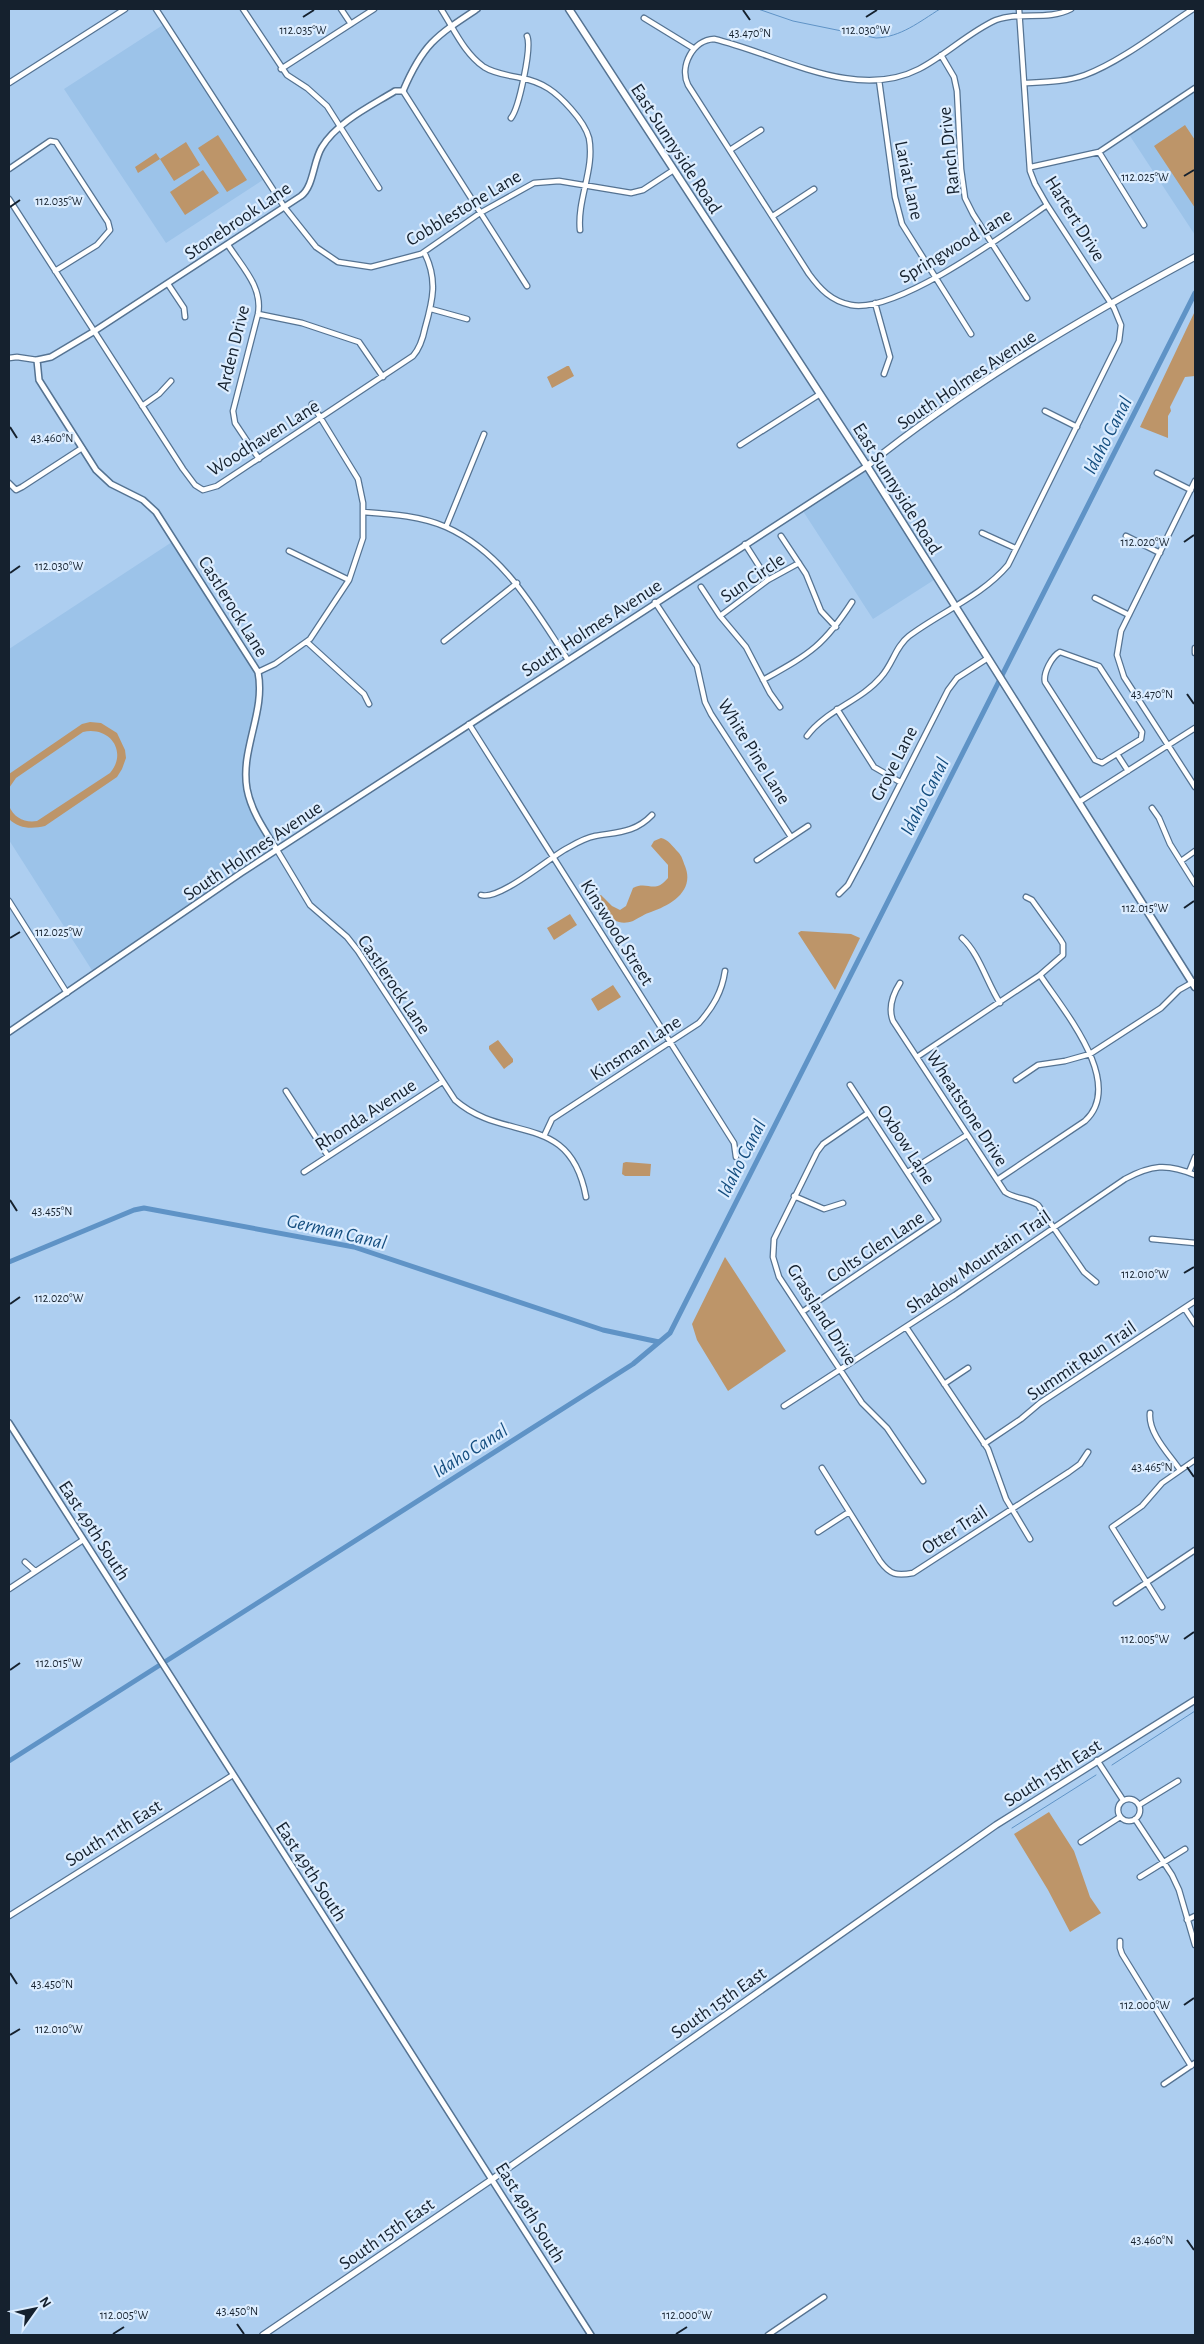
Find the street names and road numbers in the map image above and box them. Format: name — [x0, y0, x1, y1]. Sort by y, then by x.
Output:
street label: East Sunnyside Road — [627, 81, 725, 217]
street label: Ranch Drive — [935, 106, 964, 196]
street label: Lariat Lane — [891, 139, 926, 222]
street label: Cobblestone Lane — [403, 167, 525, 250]
street label: Hartert Drive — [1041, 173, 1108, 265]
street label: Stonebrook Lane — [181, 179, 294, 264]
street label: Springwood Lane — [896, 205, 1015, 287]
street label: Arden Drive — [214, 303, 253, 393]
street label: South Holmes Avenue — [894, 327, 1040, 434]
street label: Woodhaven Lane — [205, 396, 323, 480]
street label: East Sunnyside Road — [849, 420, 945, 558]
street label: Sun Circle — [717, 550, 788, 606]
street label: Castlerock Lane — [194, 553, 271, 661]
street label: South Holmes Avenue — [518, 576, 665, 681]
street label: White Pine Lane — [714, 696, 794, 808]
street label: Grove Lane — [868, 723, 921, 804]
street label: South Holmes Avenue — [180, 798, 326, 905]
street label: Kinswood Street — [577, 877, 657, 989]
street label: Castlerock Lane — [354, 932, 434, 1038]
street label: Kinsman Lane — [587, 1012, 684, 1084]
street label: Wheatstone Drive — [922, 1048, 1011, 1170]
street label: Rhonda Avenue — [312, 1076, 420, 1155]
street label: Oxbow Lane — [873, 1102, 938, 1188]
street label: Shadow Mountain Trail — [903, 1207, 1055, 1318]
street label: Colts Glen Lane — [824, 1208, 928, 1287]
street label: Grassland Drive — [783, 1261, 860, 1369]
street label: Summit Run Trail — [1024, 1318, 1140, 1405]
street label: East 49th South — [55, 1478, 133, 1584]
street label: Otter Trail — [919, 1502, 991, 1558]
street label: South 15th East — [1001, 1736, 1105, 1811]
street label: South 11th East — [62, 1796, 165, 1870]
street label: East 49th South — [272, 1819, 350, 1925]
street label: South 15th East — [668, 1964, 770, 2043]
street label: East 49th South — [491, 2159, 568, 2266]
street label: South 15th East — [336, 2195, 438, 2274]

